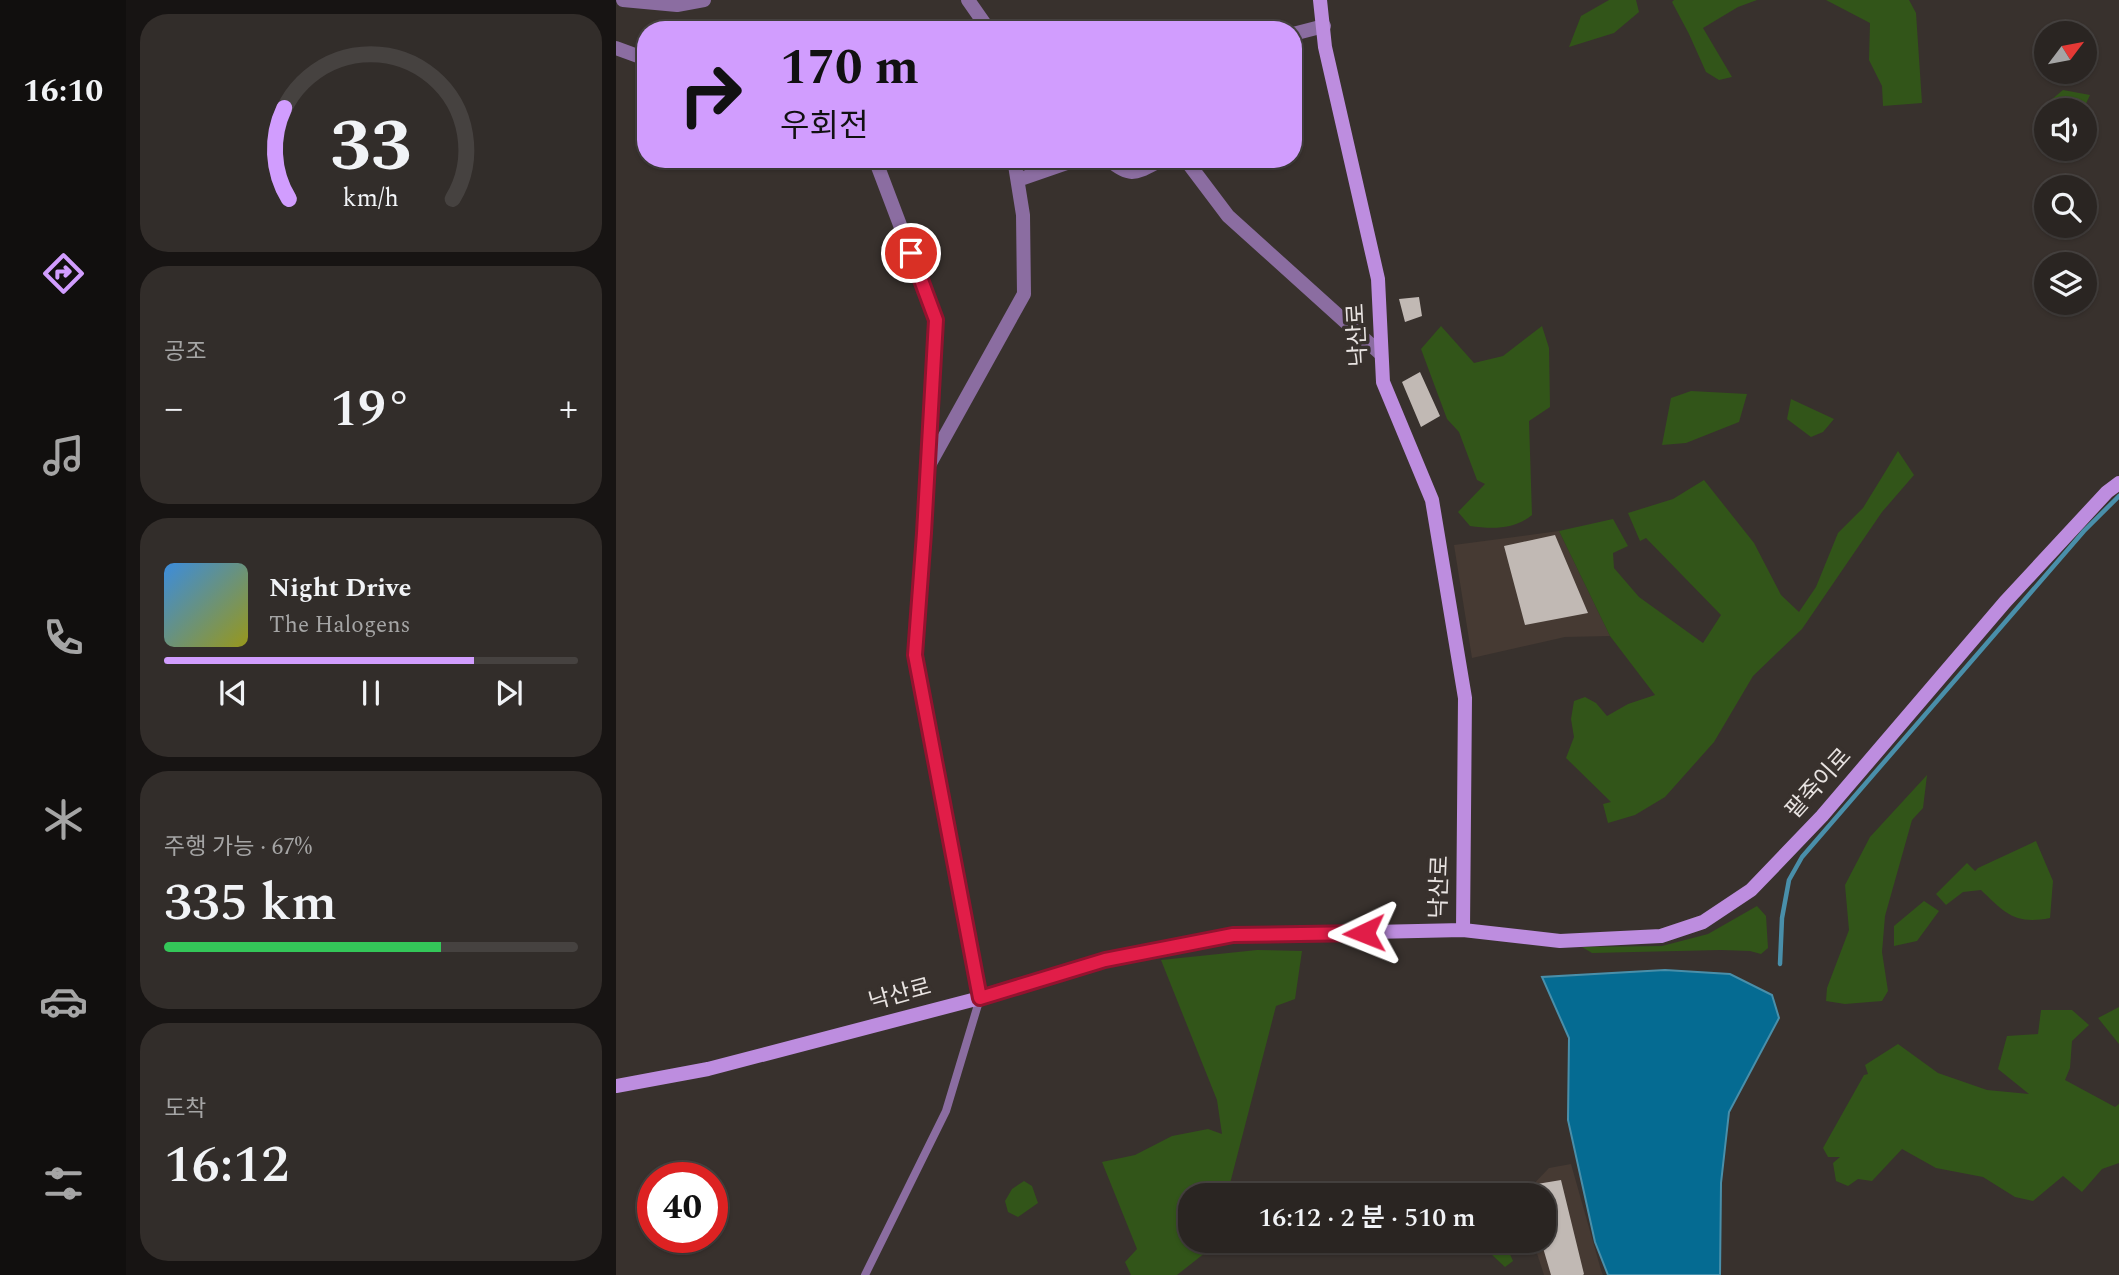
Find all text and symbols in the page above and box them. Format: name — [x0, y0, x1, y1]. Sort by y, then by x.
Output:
north arrow — [2034, 21, 2096, 84]
map controls — [2034, 21, 2097, 315]
text: 170 m — [780, 31, 919, 106]
icon: right — [665, 49, 756, 140]
text: 16:10 — [23, 67, 103, 116]
text: 33 — [330, 92, 412, 203]
button: sound — [2034, 98, 2097, 161]
text: 우회전 — [780, 102, 868, 151]
button: search — [2034, 175, 2097, 238]
text: km/h — [343, 180, 399, 218]
pin — [881, 223, 941, 283]
icon: arrive — [892, 234, 930, 272]
icon: directions — [39, 249, 88, 298]
button: layers — [2034, 252, 2097, 315]
street label: 낙산로 — [1339, 302, 1377, 368]
text: 공조 — [164, 335, 206, 370]
text: 19° — [330, 370, 412, 449]
text: − — [164, 380, 183, 438]
text: + — [559, 380, 578, 438]
icon: music — [39, 431, 88, 480]
text: Night Drive — [269, 568, 411, 608]
text: The Halogens — [269, 608, 411, 643]
icon: phone — [39, 613, 88, 662]
icon: previous — [214, 674, 252, 712]
icon: pause — [352, 674, 390, 712]
icon: next — [490, 674, 528, 712]
street label: 팥죽이로 — [1778, 741, 1860, 827]
icon: climate — [39, 795, 88, 844]
text: 주행 가능 · 67% — [164, 830, 312, 865]
street label: 낙산로 — [1421, 855, 1459, 919]
text: 335 km — [164, 864, 337, 943]
position arrow — [1327, 896, 1401, 970]
street label: 낙산로 — [865, 970, 935, 1020]
icon: car — [39, 977, 88, 1026]
text: 도착 — [164, 1092, 206, 1127]
text: 16:12 — [164, 1126, 289, 1205]
icon: filters — [39, 1159, 88, 1208]
speed limit sign: 40 — [637, 1162, 728, 1253]
text: 16:12 · 2 분 · 510 m — [1258, 1198, 1476, 1238]

